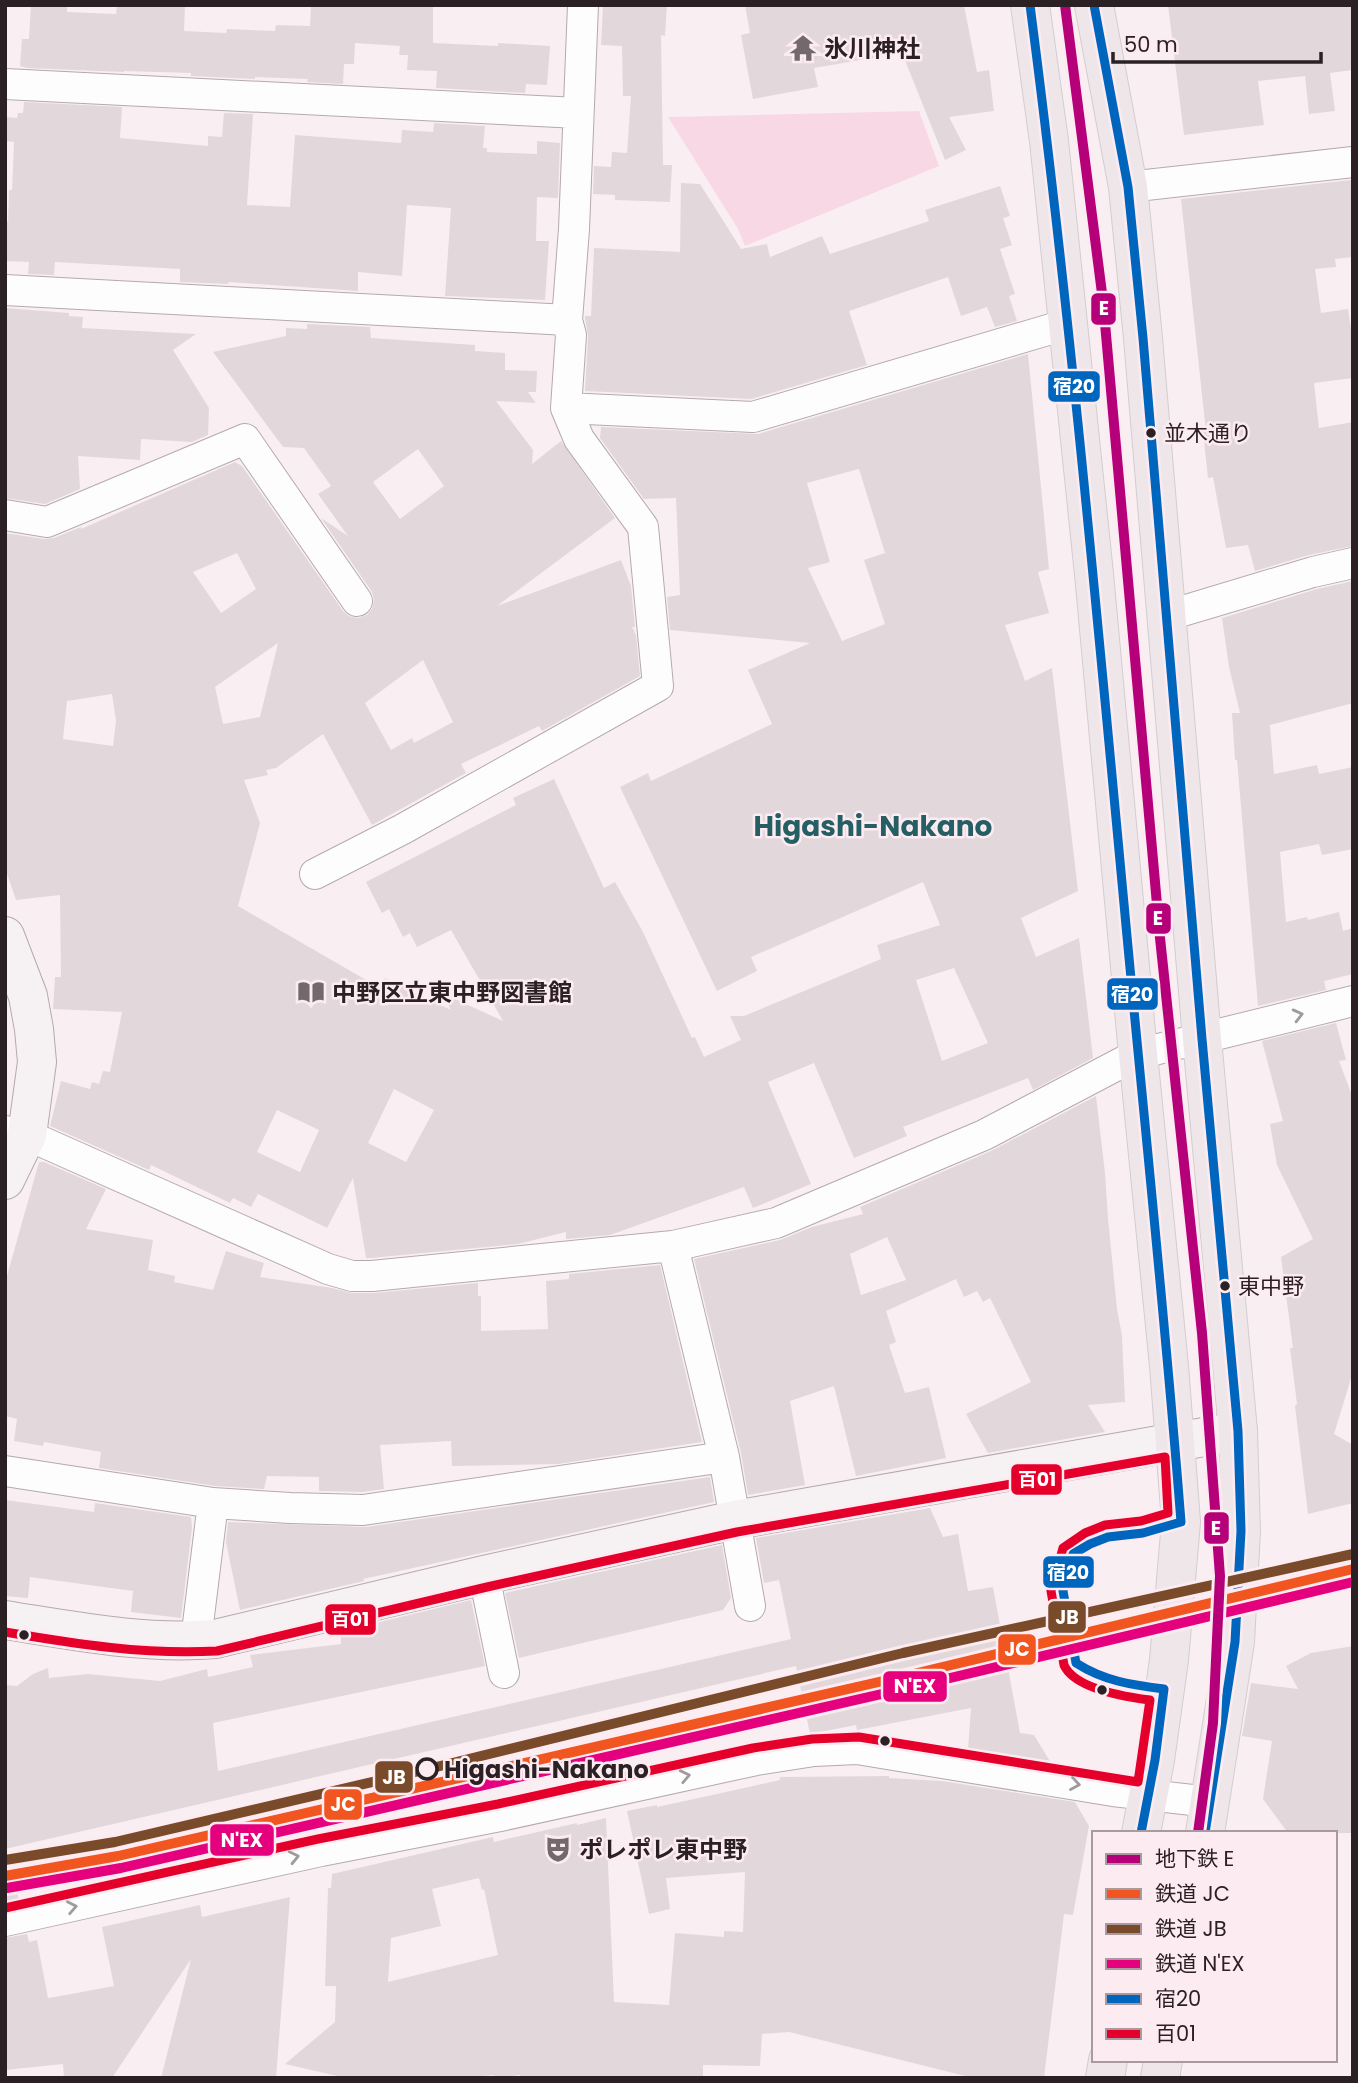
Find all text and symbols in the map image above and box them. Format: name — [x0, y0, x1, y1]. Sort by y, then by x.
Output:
scale bar — [1113, 21, 1321, 65]
text: 50 m — [1124, 30, 1178, 59]
place label: 氷川神社 — [824, 32, 920, 65]
temple icon: 氷川神社 — [788, 33, 818, 63]
line badge: E — [1090, 292, 1117, 326]
text: E — [1099, 295, 1109, 322]
line badge: 宿20 — [1047, 370, 1101, 403]
text: 宿20 — [1053, 373, 1095, 400]
place label: 並木通り — [1164, 418, 1252, 449]
marker: 並木通り — [1144, 426, 1158, 440]
district label: Higashi-Nakano — [754, 807, 993, 846]
line badge: E — [1145, 902, 1172, 935]
text: E — [1153, 905, 1163, 932]
place label: 中野区立東中野図書館 — [332, 976, 572, 1009]
library icon: 中野区立東中野図書館 — [296, 977, 326, 1007]
line badge: 宿20 — [1106, 977, 1159, 1011]
text: 宿20 — [1111, 981, 1153, 1008]
one-way arrow — [1291, 1009, 1303, 1023]
place label: 東中野 — [1238, 1271, 1304, 1302]
marker: 東中野 — [1218, 1279, 1232, 1293]
line badge: 百01 — [1010, 1463, 1063, 1496]
text: 百01 — [1018, 1466, 1056, 1493]
line badge: E — [1203, 1511, 1230, 1545]
text: E — [1211, 1515, 1221, 1542]
line badge: 宿20 — [1042, 1555, 1095, 1589]
text: 宿20 — [1047, 1559, 1089, 1586]
line badge: JB — [1047, 1600, 1087, 1634]
line badge: 百01 — [324, 1603, 377, 1636]
text: JB — [1055, 1604, 1079, 1631]
text: 百01 — [331, 1606, 369, 1633]
unlabelled marker — [17, 1628, 31, 1642]
line badge: JC — [997, 1633, 1037, 1666]
text: JC — [1004, 1636, 1030, 1663]
line badge: N'EX — [882, 1670, 948, 1703]
text: N'EX — [894, 1673, 937, 1700]
unlabelled marker — [1095, 1683, 1109, 1697]
unlabelled marker — [878, 1734, 892, 1748]
place label: Higashi-Nakano — [444, 1753, 649, 1786]
marker: Higashi-Nakano — [416, 1758, 438, 1780]
line badge: JB — [374, 1760, 414, 1794]
text: JB — [382, 1764, 406, 1791]
one-way arrow — [679, 1769, 691, 1784]
one-way arrow — [1069, 1776, 1081, 1791]
line badge: JC — [323, 1788, 363, 1821]
text: JC — [330, 1791, 356, 1818]
line badge: N'EX — [209, 1823, 275, 1857]
text: N'EX — [221, 1827, 264, 1854]
legend — [1092, 1831, 1337, 2062]
place label: ポレポレ東中野 — [579, 1833, 747, 1866]
theatre icon: ポレポレ東中野 — [543, 1834, 573, 1864]
text: 地下鉄 E — [1155, 1844, 1234, 1873]
one-way arrow — [288, 1851, 300, 1866]
text: 鉄道 JC — [1155, 1879, 1230, 1908]
one-way arrow — [66, 1900, 78, 1915]
text: 鉄道 JB — [1155, 1914, 1227, 1943]
text: 鉄道 N'EX — [1155, 1949, 1245, 1978]
text: 宿20 — [1155, 1984, 1201, 2013]
text: 百01 — [1155, 2019, 1196, 2048]

